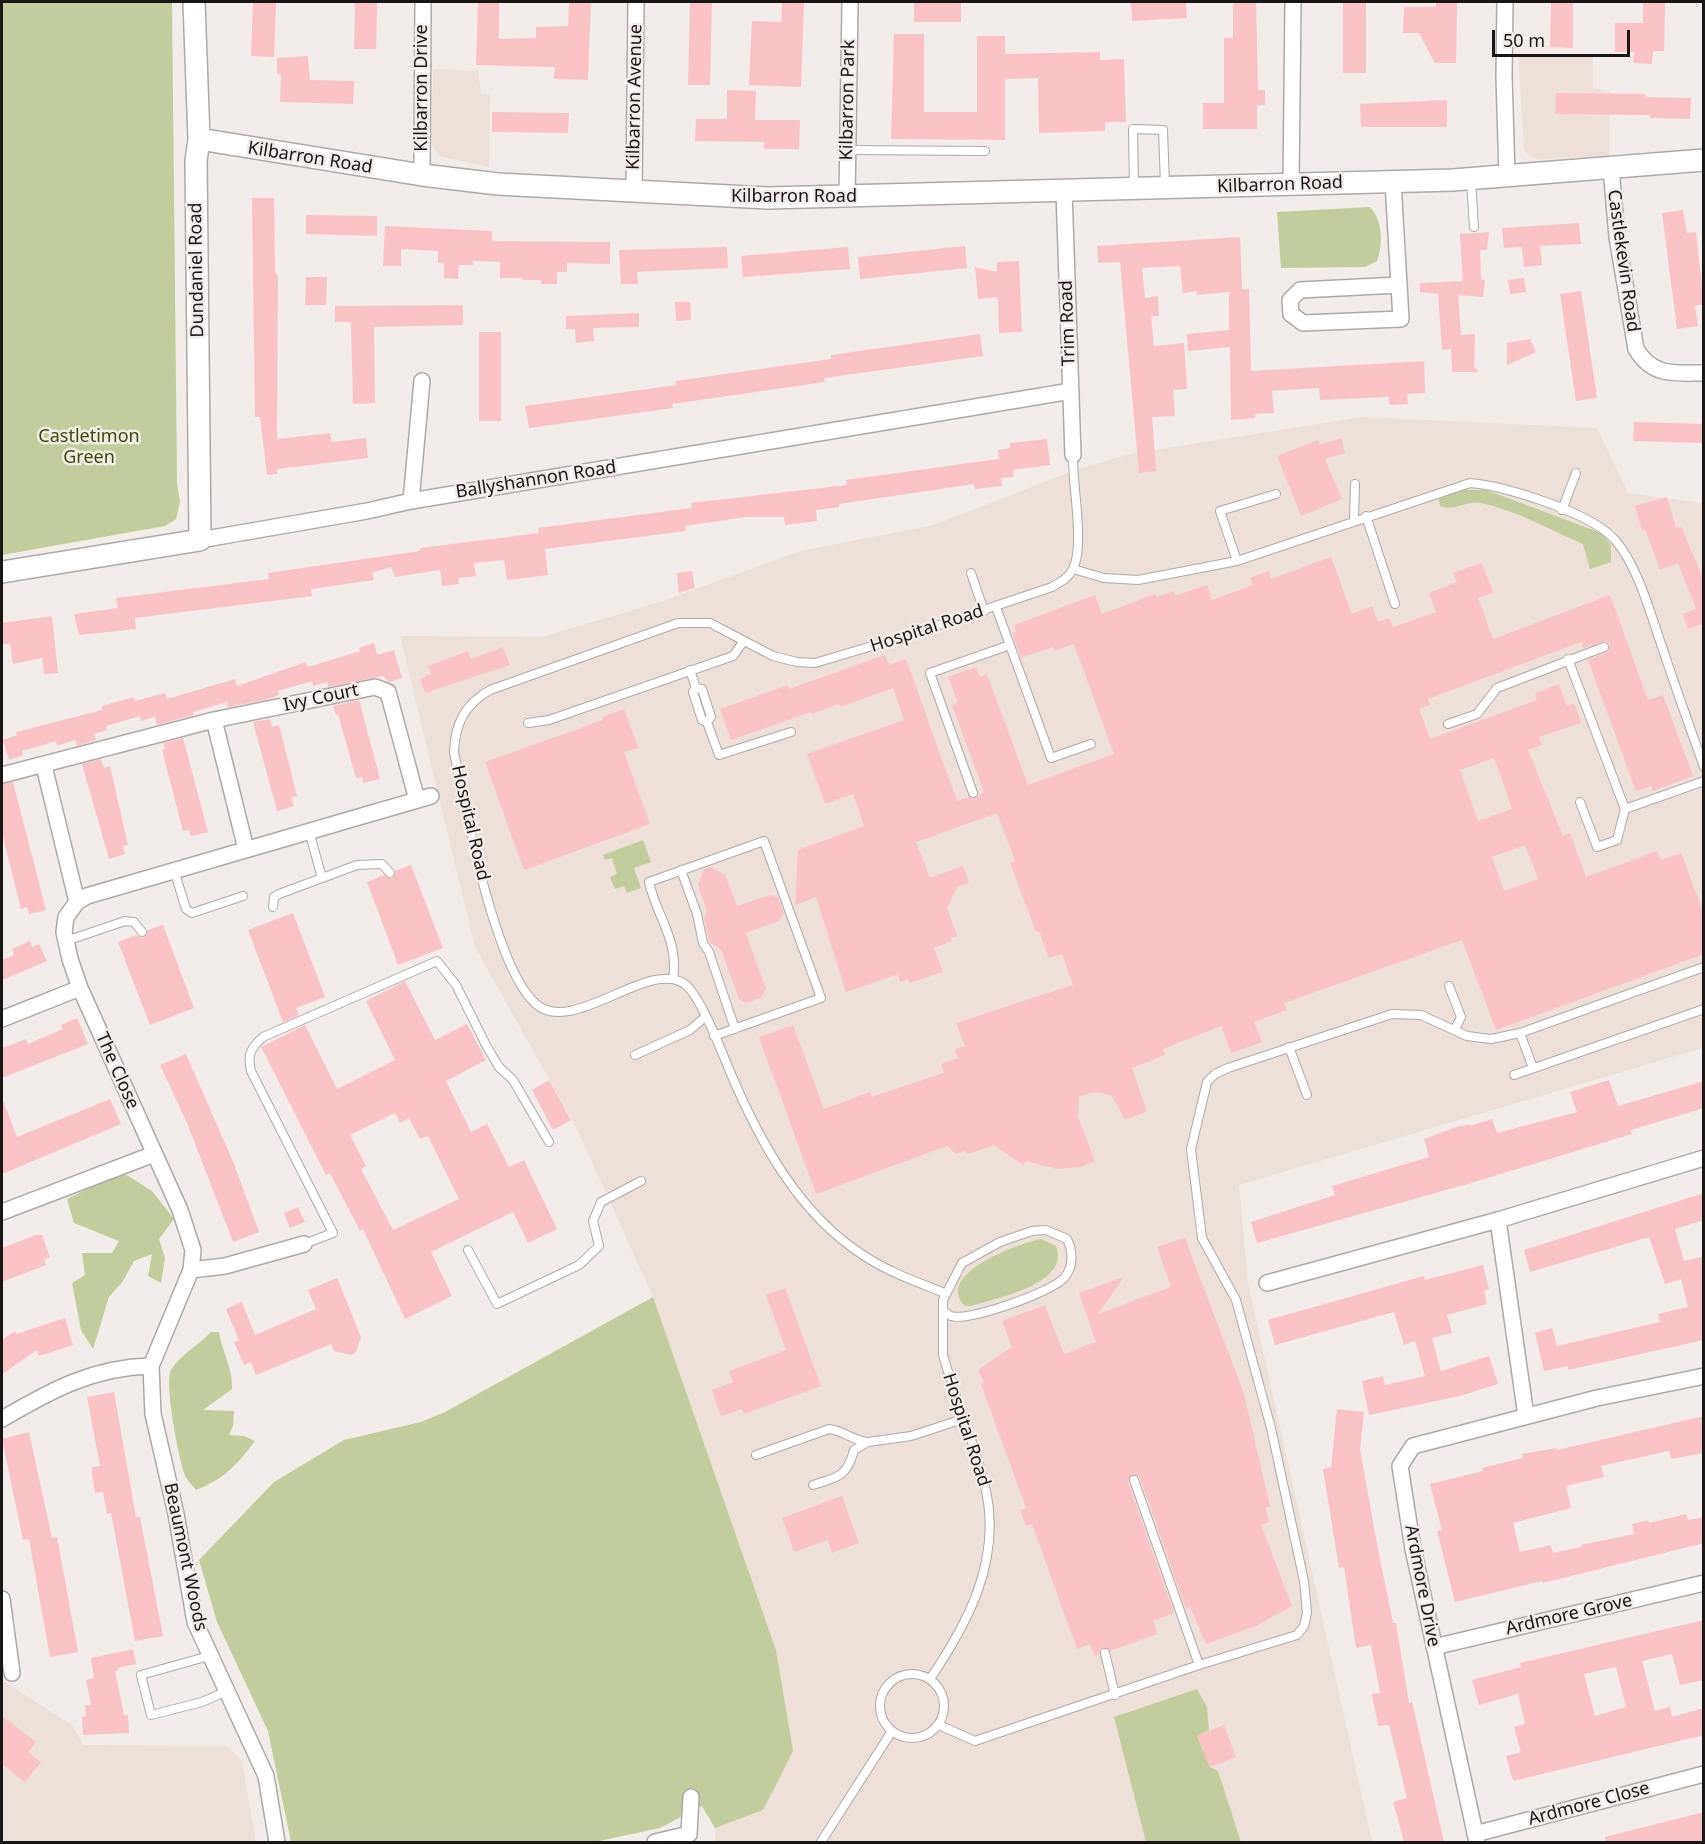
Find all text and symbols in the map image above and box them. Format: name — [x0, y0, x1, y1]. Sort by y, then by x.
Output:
scale bar — [1495, 18, 1633, 56]
street label: Kilbarron Drive — [411, 24, 433, 152]
street label: Kilbarron Avenue — [623, 24, 647, 170]
text: 50 m — [1503, 28, 1545, 52]
street label: Kilbarron Park — [836, 39, 860, 161]
street label: Kilbarron Road — [246, 137, 374, 179]
street label: Kilbarron Road — [1217, 172, 1343, 198]
street label: Kilbarron Road — [731, 186, 857, 208]
street label: Castlekevin Road — [1602, 188, 1644, 334]
street label: Dundaniel Road — [185, 202, 209, 338]
street label: Trim Road — [1056, 280, 1080, 366]
park label: Castletimon Green — [38, 426, 140, 468]
street label: Ballyshannon Road — [454, 457, 618, 503]
street label: Hospital Road — [868, 601, 986, 657]
street label: Ivy Court — [281, 679, 361, 717]
street label: Hospital Road — [446, 763, 494, 883]
street label: The Close — [91, 1029, 143, 1113]
street label: Hospital Road — [938, 1371, 994, 1489]
street label: Beaumont Woods — [159, 1481, 211, 1633]
street label: Ardmore Drive — [1400, 1523, 1444, 1649]
street label: Ardmore Grove — [1504, 1590, 1634, 1640]
street label: Ardmore Close — [1526, 1777, 1652, 1831]

